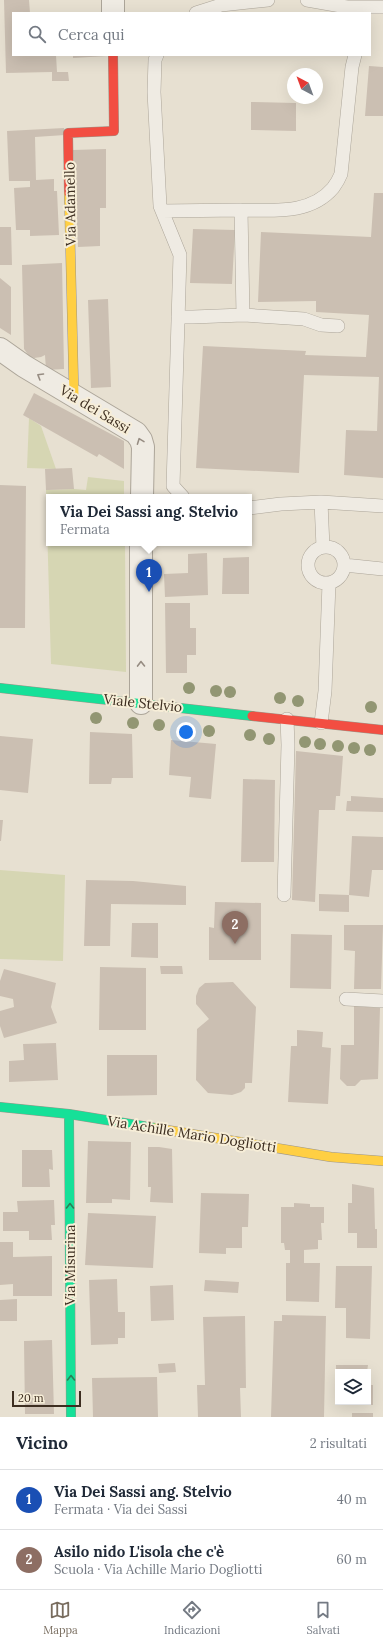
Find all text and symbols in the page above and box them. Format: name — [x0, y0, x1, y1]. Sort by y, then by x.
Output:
search box — [12, 12, 371, 56]
icon: search — [26, 23, 48, 45]
text: Cerca qui — [58, 25, 124, 44]
north arrow — [287, 68, 323, 104]
street label: Via Adamello — [60, 162, 80, 247]
one-way arrow — [37, 373, 44, 381]
street label: Via dei Sassi — [55, 380, 134, 437]
one-way arrow — [137, 438, 145, 445]
popup — [46, 494, 252, 546]
text: Via Dei Sassi ang. Stelvio — [60, 502, 238, 521]
text: Fermata — [60, 521, 110, 538]
pin: 1 — [136, 559, 162, 592]
one-way arrow — [137, 661, 145, 667]
street label: Viale Stelvio — [102, 690, 183, 716]
your location — [176, 722, 196, 742]
pin: 2 — [222, 911, 248, 944]
street label: Via Achille Mario Dogliotti — [105, 1112, 278, 1156]
one-way arrow — [66, 1203, 74, 1209]
street label: Via Misurina — [61, 1224, 79, 1307]
map controls — [335, 1369, 371, 1405]
button: layers — [335, 1369, 371, 1405]
one-way arrow — [67, 1375, 75, 1381]
scale bar — [12, 1389, 81, 1408]
text: 20 m — [18, 1391, 43, 1405]
text: Vicino — [16, 1432, 68, 1454]
text: 2 risultati — [310, 1435, 367, 1452]
text: Via Dei Sassi ang. Stelvio — [54, 1482, 232, 1501]
text: 1 — [26, 1491, 32, 1508]
text: 40 m — [337, 1491, 367, 1508]
text: Fermata · Via dei Sassi — [54, 1501, 187, 1518]
text: Asilo nido L'isola che c'è — [54, 1542, 224, 1561]
text: 2 — [26, 1551, 32, 1568]
text: 60 m — [336, 1551, 367, 1568]
text: Scuola · Via Achille Mario Dogliotti — [54, 1561, 262, 1578]
tab: Mappa — [43, 1599, 78, 1637]
tab: Indicazioni — [164, 1599, 220, 1637]
tab: Salvati — [307, 1599, 340, 1637]

